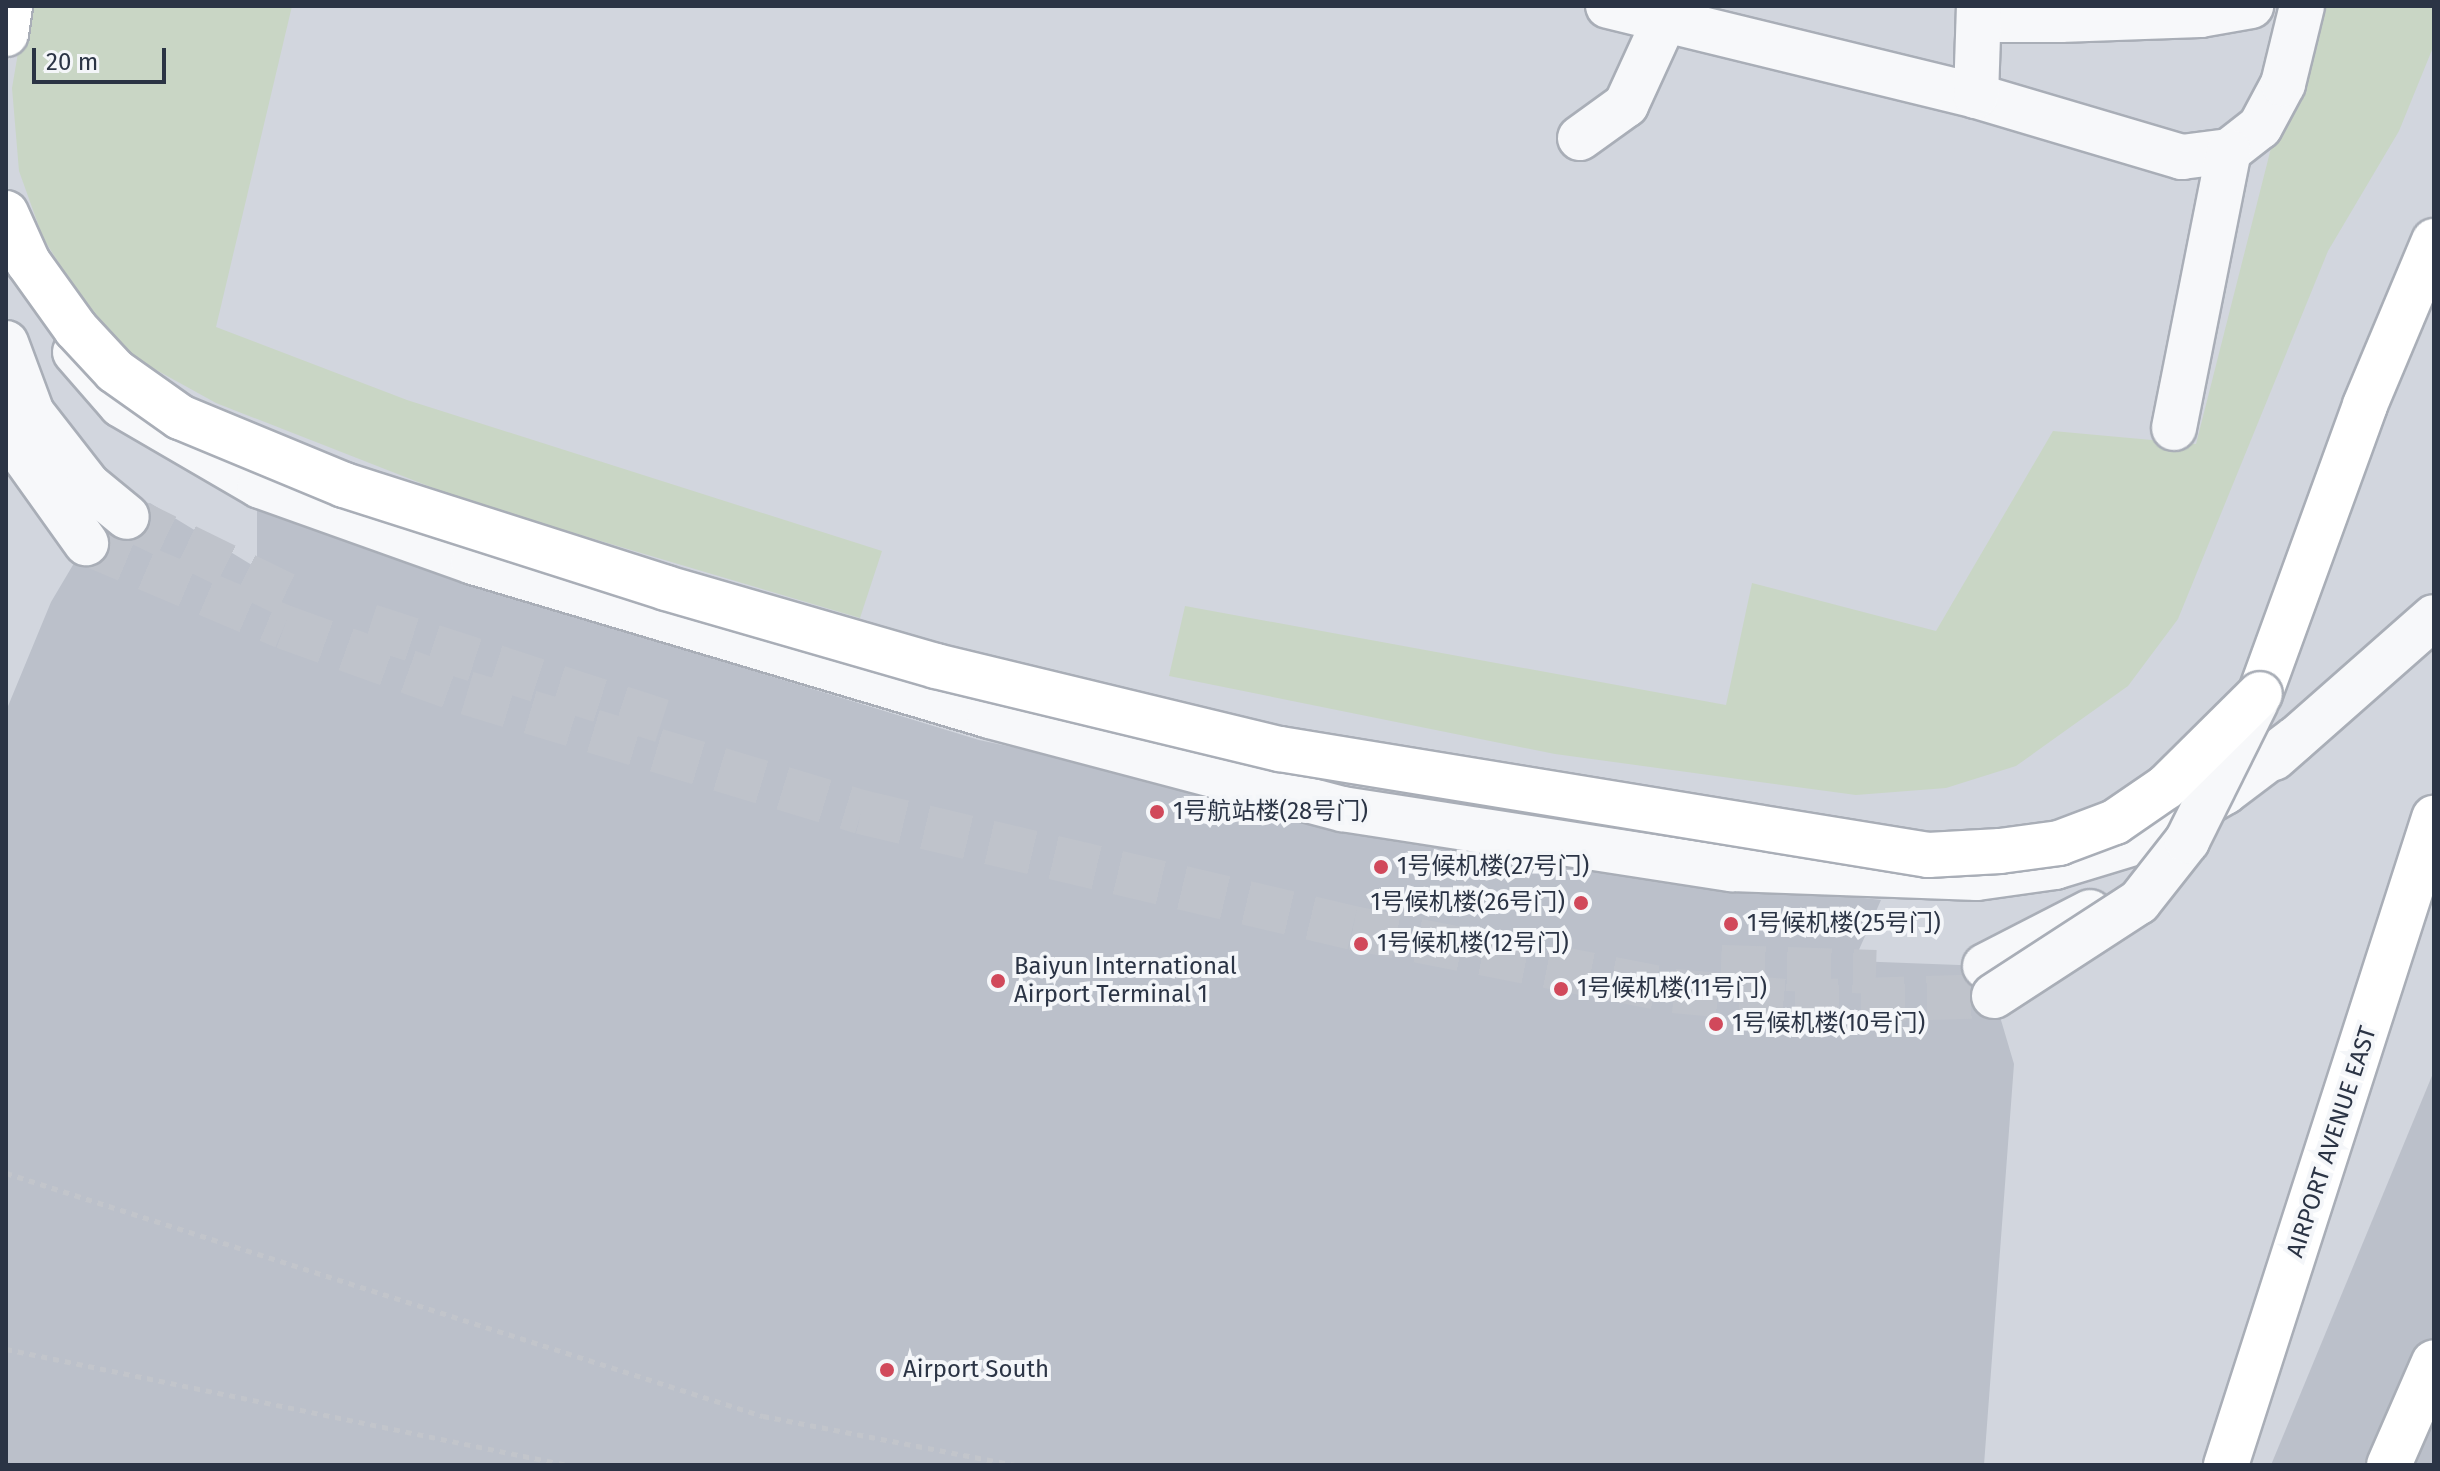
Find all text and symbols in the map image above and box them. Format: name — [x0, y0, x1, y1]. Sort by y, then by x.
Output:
scale bar — [36, 32, 170, 82]
text: 20 m — [46, 48, 98, 76]
place label: 1号航站楼(28号门) — [1173, 798, 1368, 826]
marker: 1号航站楼(28号门) — [1148, 803, 1166, 821]
place label: 1号候机楼(27号门) — [1397, 853, 1589, 881]
marker: 1号候机楼(27号门) — [1372, 858, 1390, 876]
place label: 1号候机楼(26号门) — [1370, 889, 1565, 917]
marker: 1号候机楼(26号门) — [1572, 894, 1590, 912]
place label: 1号候机楼(25号门) — [1747, 910, 1941, 938]
marker: 1号候机楼(25号门) — [1722, 915, 1740, 933]
place label: 1号候机楼(12号门) — [1377, 930, 1569, 958]
marker: 1号候机楼(12号门) — [1352, 935, 1370, 953]
place label: Baiyun International Airport Terminal 1 — [1014, 953, 1237, 1009]
marker: Baiyun International Airport Terminal 1 — [989, 972, 1007, 990]
place label: 1号候机楼(11号门) — [1577, 975, 1767, 1003]
marker: 1号候机楼(11号门) — [1552, 980, 1570, 998]
place label: 1号候机楼(10号门) — [1732, 1010, 1925, 1038]
marker: 1号候机楼(10号门) — [1707, 1015, 1725, 1033]
street label: AIRPORT AVENUE EAST — [2281, 1023, 2383, 1261]
place label: Airport South — [903, 1356, 1049, 1384]
marker: Airport South — [878, 1361, 896, 1379]

